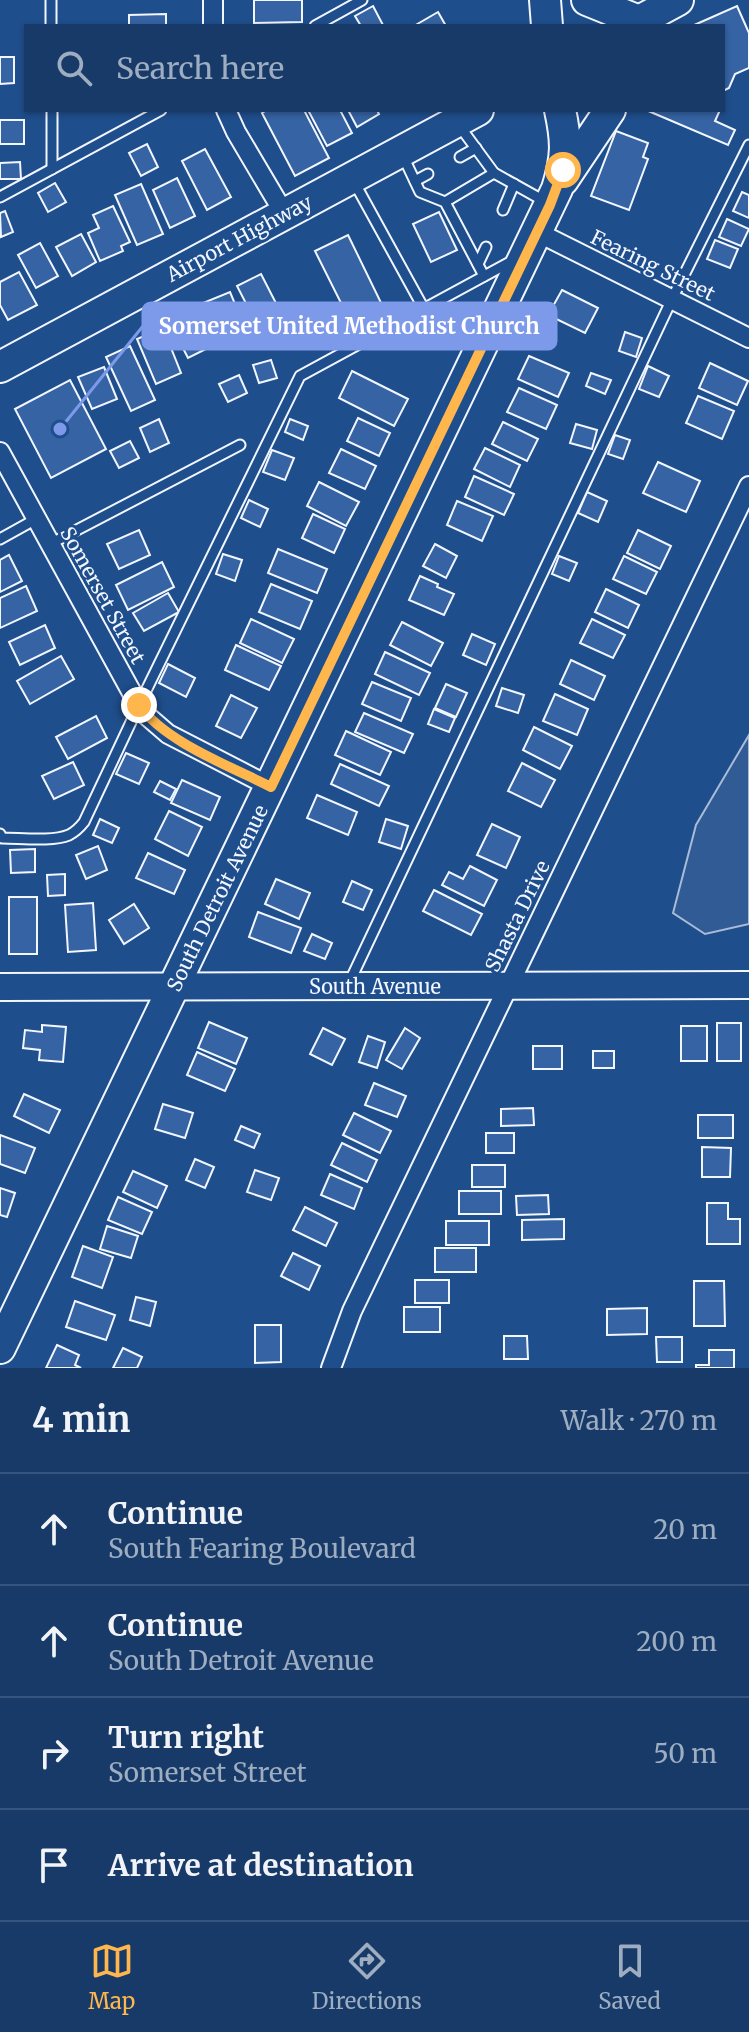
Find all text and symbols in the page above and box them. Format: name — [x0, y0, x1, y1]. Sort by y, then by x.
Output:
search box — [24, 24, 725, 112]
icon: search — [52, 46, 96, 90]
text: Search here — [116, 49, 284, 87]
route start — [545, 152, 581, 188]
street label: Airport Highway — [161, 189, 316, 287]
street label: Fearing Street — [587, 224, 719, 306]
callout: Somerset United Methodist Church — [143, 303, 556, 349]
text: Somerset United Methodist Church — [158, 312, 540, 340]
street label: Somerset Street — [55, 522, 151, 668]
route end — [121, 687, 157, 723]
street label: South Detroit Avenue — [161, 801, 273, 995]
street label: Shasta Drive — [479, 856, 555, 976]
street label: South Avenue — [309, 974, 441, 999]
text: 4 min — [32, 1399, 130, 1441]
text: Walk · 270 m — [561, 1404, 717, 1437]
text: Continue — [108, 1494, 243, 1532]
icon: ahead — [32, 1507, 76, 1551]
text: 20 m — [653, 1513, 717, 1546]
text: South Fearing Boulevard — [108, 1532, 416, 1565]
text: Continue — [108, 1606, 243, 1644]
icon: ahead — [32, 1619, 76, 1663]
text: 200 m — [636, 1625, 717, 1658]
text: South Detroit Avenue — [108, 1644, 374, 1677]
text: Turn right — [108, 1718, 264, 1756]
icon: right — [32, 1731, 76, 1775]
text: 50 m — [653, 1737, 717, 1770]
text: Somerset Street — [108, 1756, 307, 1789]
icon: arrive — [32, 1843, 76, 1887]
text: Arrive at destination — [108, 1846, 414, 1884]
tab: Map — [88, 1939, 135, 2015]
tab: Directions — [312, 1939, 422, 2015]
tab: Saved — [598, 1939, 661, 2015]

